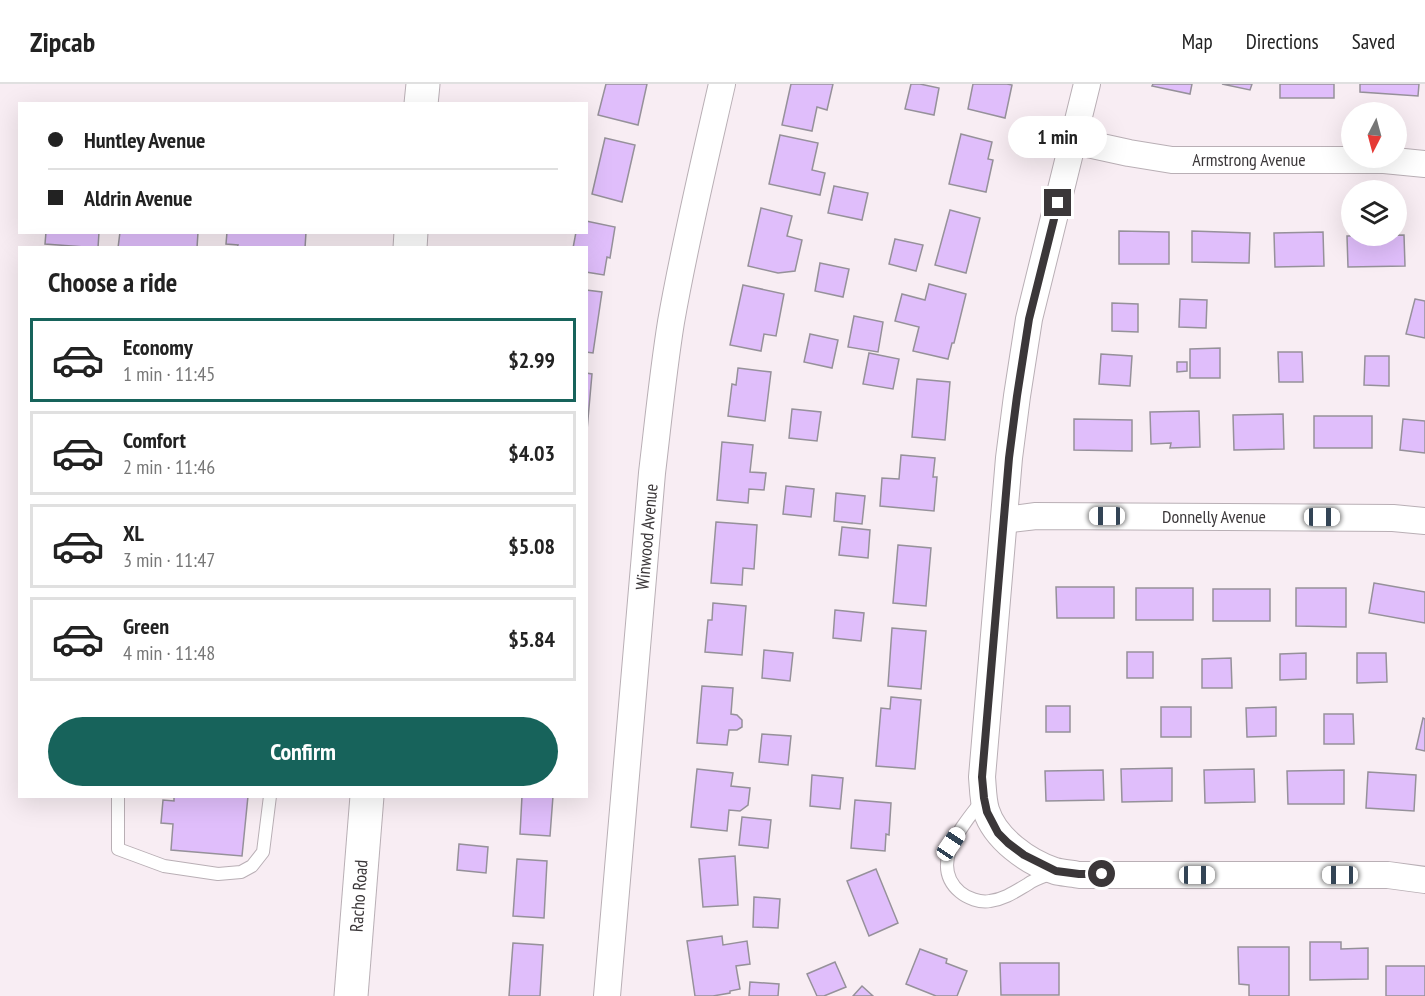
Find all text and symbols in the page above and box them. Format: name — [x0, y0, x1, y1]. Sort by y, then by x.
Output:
text: Zipcab — [30, 23, 95, 60]
text: Map — [1182, 28, 1213, 55]
text: Directions — [1246, 28, 1319, 55]
text: Saved — [1352, 28, 1395, 55]
north arrow — [1341, 102, 1407, 168]
map controls — [1341, 102, 1407, 246]
callout: 1 min — [1008, 116, 1108, 158]
text: 1 min — [1037, 124, 1078, 150]
text: Huntley Avenue — [84, 126, 205, 154]
street label: Armstrong Avenue — [1192, 148, 1306, 171]
button: layers — [1341, 180, 1407, 246]
text: Aldrin Avenue — [84, 184, 192, 212]
route end — [1044, 189, 1071, 216]
text: Choose a ride — [48, 265, 177, 299]
icon: car — [51, 333, 105, 387]
text: Economy — [123, 333, 193, 361]
text: $2.99 — [508, 346, 555, 374]
text: 1 min · 11:45 — [123, 361, 215, 387]
icon: car — [51, 426, 105, 480]
text: Comfort — [123, 426, 186, 454]
text: $4.03 — [508, 439, 555, 467]
text: 2 min · 11:46 — [123, 454, 215, 480]
street label: Winwood Avenue — [630, 483, 663, 591]
street label: Donnelly Avenue — [1162, 505, 1266, 528]
car — [1089, 507, 1125, 525]
car — [1304, 508, 1340, 526]
icon: car — [51, 519, 105, 573]
text: XL — [123, 519, 144, 547]
text: $5.08 — [508, 532, 555, 560]
text: 3 min · 11:47 — [123, 547, 215, 573]
icon: car — [51, 612, 105, 666]
text: Green — [123, 612, 169, 640]
text: $5.84 — [508, 625, 555, 653]
text: 4 min · 11:48 — [123, 640, 215, 666]
button: Confirm — [48, 717, 558, 786]
car — [933, 824, 969, 864]
street label: Racho Road — [345, 859, 373, 933]
route start — [1088, 860, 1115, 887]
car — [1179, 866, 1215, 884]
car — [1322, 866, 1358, 884]

